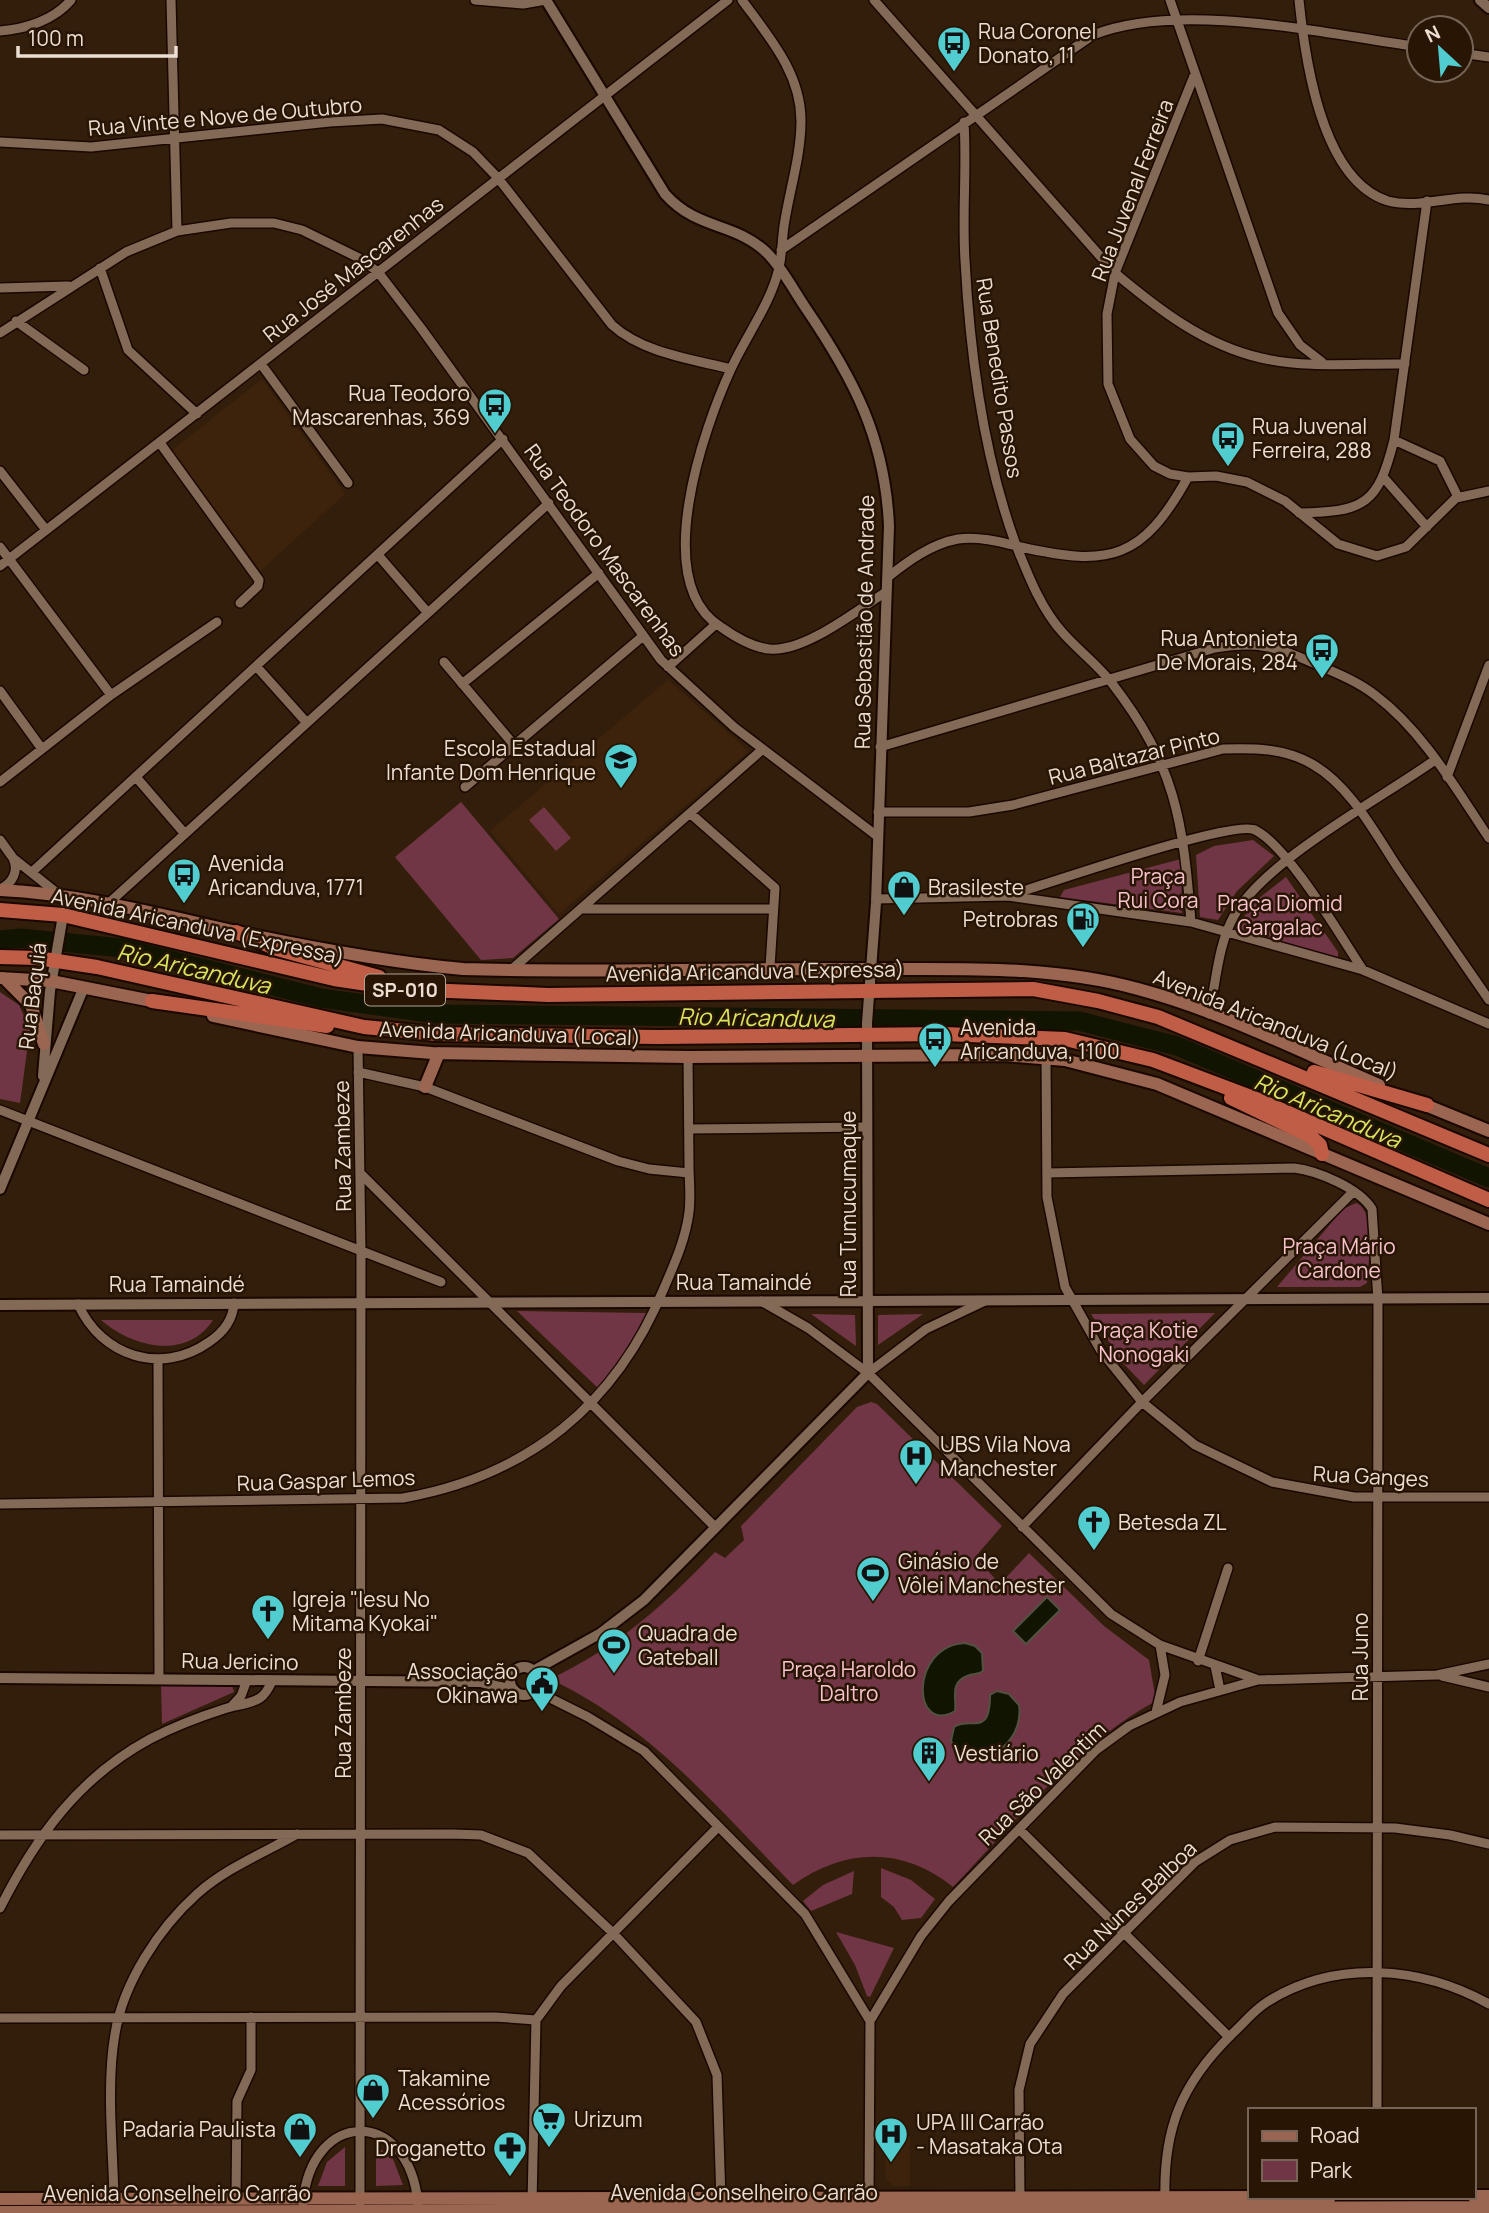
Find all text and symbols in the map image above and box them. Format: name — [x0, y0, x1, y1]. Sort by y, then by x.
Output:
scale bar — [18, 14, 175, 58]
north arrow — [1405, 14, 1475, 84]
place label: Rua Coronel Donato, 11 — [978, 17, 1096, 69]
text: N — [1421, 19, 1444, 48]
text: 100 m — [28, 24, 84, 52]
bus stop icon: Rua Coronel Donato, 11 — [935, 24, 973, 73]
street label: Rua Vinte e Nove de Outubro — [87, 90, 363, 142]
street label: Rua Juvenal Ferreira — [1084, 95, 1180, 285]
street label: Rua José Mascarenhas — [257, 190, 449, 348]
street label: Rua Benedito Passos — [970, 276, 1030, 480]
place label: Rua Teodoro Mascarenhas, 369 — [292, 379, 470, 431]
bus stop icon: Rua Teodoro Mascarenhas, 369 — [476, 386, 514, 435]
place label: Rua Juvenal Ferreira, 288 — [1252, 412, 1372, 464]
bus stop icon: Rua Juvenal Ferreira, 288 — [1209, 419, 1247, 468]
street label: Rua Teodoro Mascarenhas — [518, 438, 692, 662]
street label: Rua Sebastião de Andrade — [848, 495, 880, 749]
place label: Rua Antonieta De Morais, 284 — [1156, 624, 1298, 676]
bus stop icon: Rua Antonieta De Morais, 284 — [1303, 631, 1341, 680]
street label: Rua Baltazar Pinto — [1045, 721, 1223, 791]
place label: Escola Estadual Infante Dom Henrique — [386, 734, 596, 786]
school or university icon: Escola Estadual Infante Dom Henrique — [602, 741, 640, 790]
place label: Avenida Aricanduva, 1771 — [208, 849, 364, 901]
bus stop icon: Avenida Aricanduva, 1771 — [165, 856, 203, 905]
park label: Praça Rui Cora — [1117, 862, 1199, 914]
shop icon: Brasileste — [885, 868, 923, 917]
place label: Brasileste — [928, 873, 1024, 901]
street label: Avenida Aricanduva (Expressa) — [49, 881, 347, 971]
park label: Praça Diomid Gargalac — [1217, 889, 1343, 941]
fuel station icon: Petrobras — [1064, 900, 1102, 949]
place label: Petrobras — [963, 905, 1058, 933]
water label: Rio Aricanduva — [114, 935, 275, 1001]
street label: Rua Baquiá — [12, 941, 52, 1051]
street label: Avenida Aricanduva (Expressa) — [605, 954, 905, 988]
street label: Avenida Aricanduva (Local) — [1149, 962, 1403, 1086]
road number: SP-010 — [365, 974, 445, 1006]
water label: Rio Aricanduva — [678, 1000, 836, 1034]
place label: Avenida Aricanduva, 1100 — [960, 1013, 1120, 1065]
street label: Avenida Aricanduva (Local) — [379, 1014, 641, 1052]
bus stop icon: Avenida Aricanduva, 1100 — [916, 1020, 954, 1069]
water label: Rio Aricanduva — [1250, 1065, 1407, 1156]
street label: Rua Zambeze — [327, 1080, 357, 1212]
street label: Rua Tumucumaque — [834, 1111, 862, 1297]
park label: Praça Mário Cardone — [1282, 1232, 1396, 1284]
street label: Rua Tamaindé — [676, 1268, 812, 1296]
street label: Rua Tamaindé — [109, 1270, 245, 1298]
park label: Praça Kotie Nonogaki — [1090, 1316, 1198, 1368]
place label: UBS Vila Nova Manchester — [940, 1430, 1071, 1482]
hospital icon: UBS Vila Nova Manchester — [897, 1437, 935, 1486]
street label: Rua Ganges — [1312, 1459, 1430, 1493]
street label: Rua Gaspar Lemos — [236, 1463, 416, 1497]
church icon: Betesda ZL — [1075, 1503, 1113, 1552]
place label: Betesda ZL — [1118, 1508, 1227, 1536]
place label: Ginásio de Vôlei Manchester — [898, 1547, 1065, 1599]
sports icon: Ginásio de Vôlei Manchester — [854, 1554, 892, 1603]
place label: Igreja "Iesu No Mitama Kyokai" — [292, 1585, 438, 1637]
church icon: Igreja "Iesu No Mitama Kyokai" — [249, 1592, 287, 1641]
street label: Rua Juno — [1346, 1613, 1374, 1701]
place label: Quadra de Gateball — [638, 1619, 738, 1671]
sports icon: Quadra de Gateball — [595, 1626, 633, 1675]
street label: Rua Jericino — [181, 1646, 299, 1676]
street label: Rua Zambeze — [329, 1647, 357, 1779]
park label: Praça Haroldo Daltro — [782, 1655, 916, 1707]
place label: Associação Okinawa — [407, 1657, 518, 1709]
public building icon: Associação Okinawa — [523, 1664, 561, 1713]
street label: Rua São Valentim — [972, 1715, 1112, 1851]
building icon: Vestiário — [910, 1734, 948, 1783]
place label: Vestiário — [954, 1739, 1039, 1767]
street label: Rua Nunes Balboa — [1058, 1834, 1202, 1976]
place label: Takamine Acessórios — [398, 2064, 505, 2116]
shop icon: Takamine Acessórios — [354, 2071, 392, 2120]
supermarket icon: Urizum — [530, 2100, 568, 2149]
place label: Urizum — [574, 2105, 643, 2133]
place label: UPA III Carrão - Masataka Ota — [916, 2108, 1063, 2160]
legend — [1248, 2108, 1475, 2199]
shop icon: Padaria Paulista — [281, 2110, 319, 2159]
place label: Padaria Paulista — [122, 2115, 276, 2143]
hospital icon: UPA III Carrão - Masataka Ota — [872, 2115, 910, 2164]
text: Road — [1310, 2121, 1360, 2149]
pharmacy icon: Droganetto — [491, 2129, 529, 2178]
place label: Droganetto — [375, 2134, 486, 2162]
text: Park — [1310, 2156, 1352, 2184]
street label: Avenida Conselheiro Carrão — [610, 2178, 878, 2206]
street label: Avenida Conselheiro Carrão — [43, 2179, 311, 2207]

